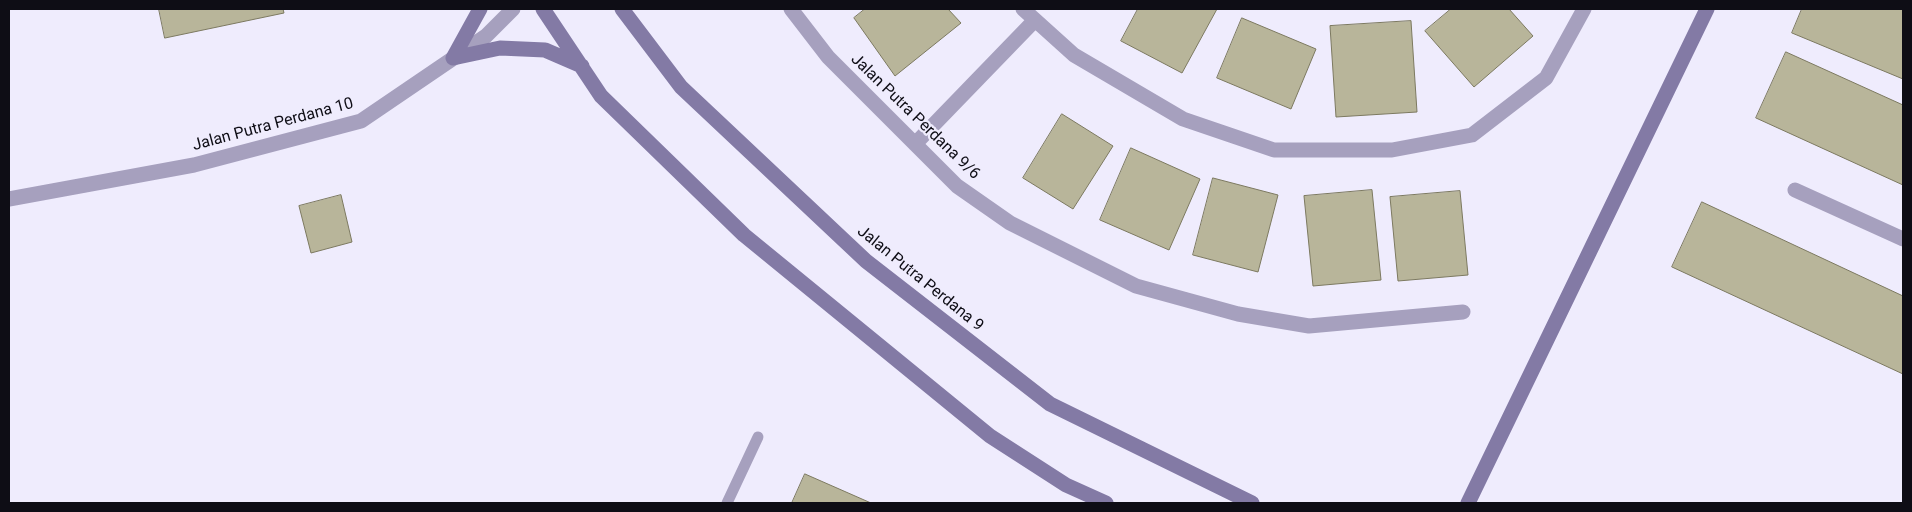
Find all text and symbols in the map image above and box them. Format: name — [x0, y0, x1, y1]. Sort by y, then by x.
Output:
street label: Jalan Putra Perdana 9/6 — [846, 50, 984, 184]
street label: Jalan Putra Perdana 10 — [190, 94, 356, 156]
street label: Jalan Putra Perdana 9 — [853, 222, 987, 336]

